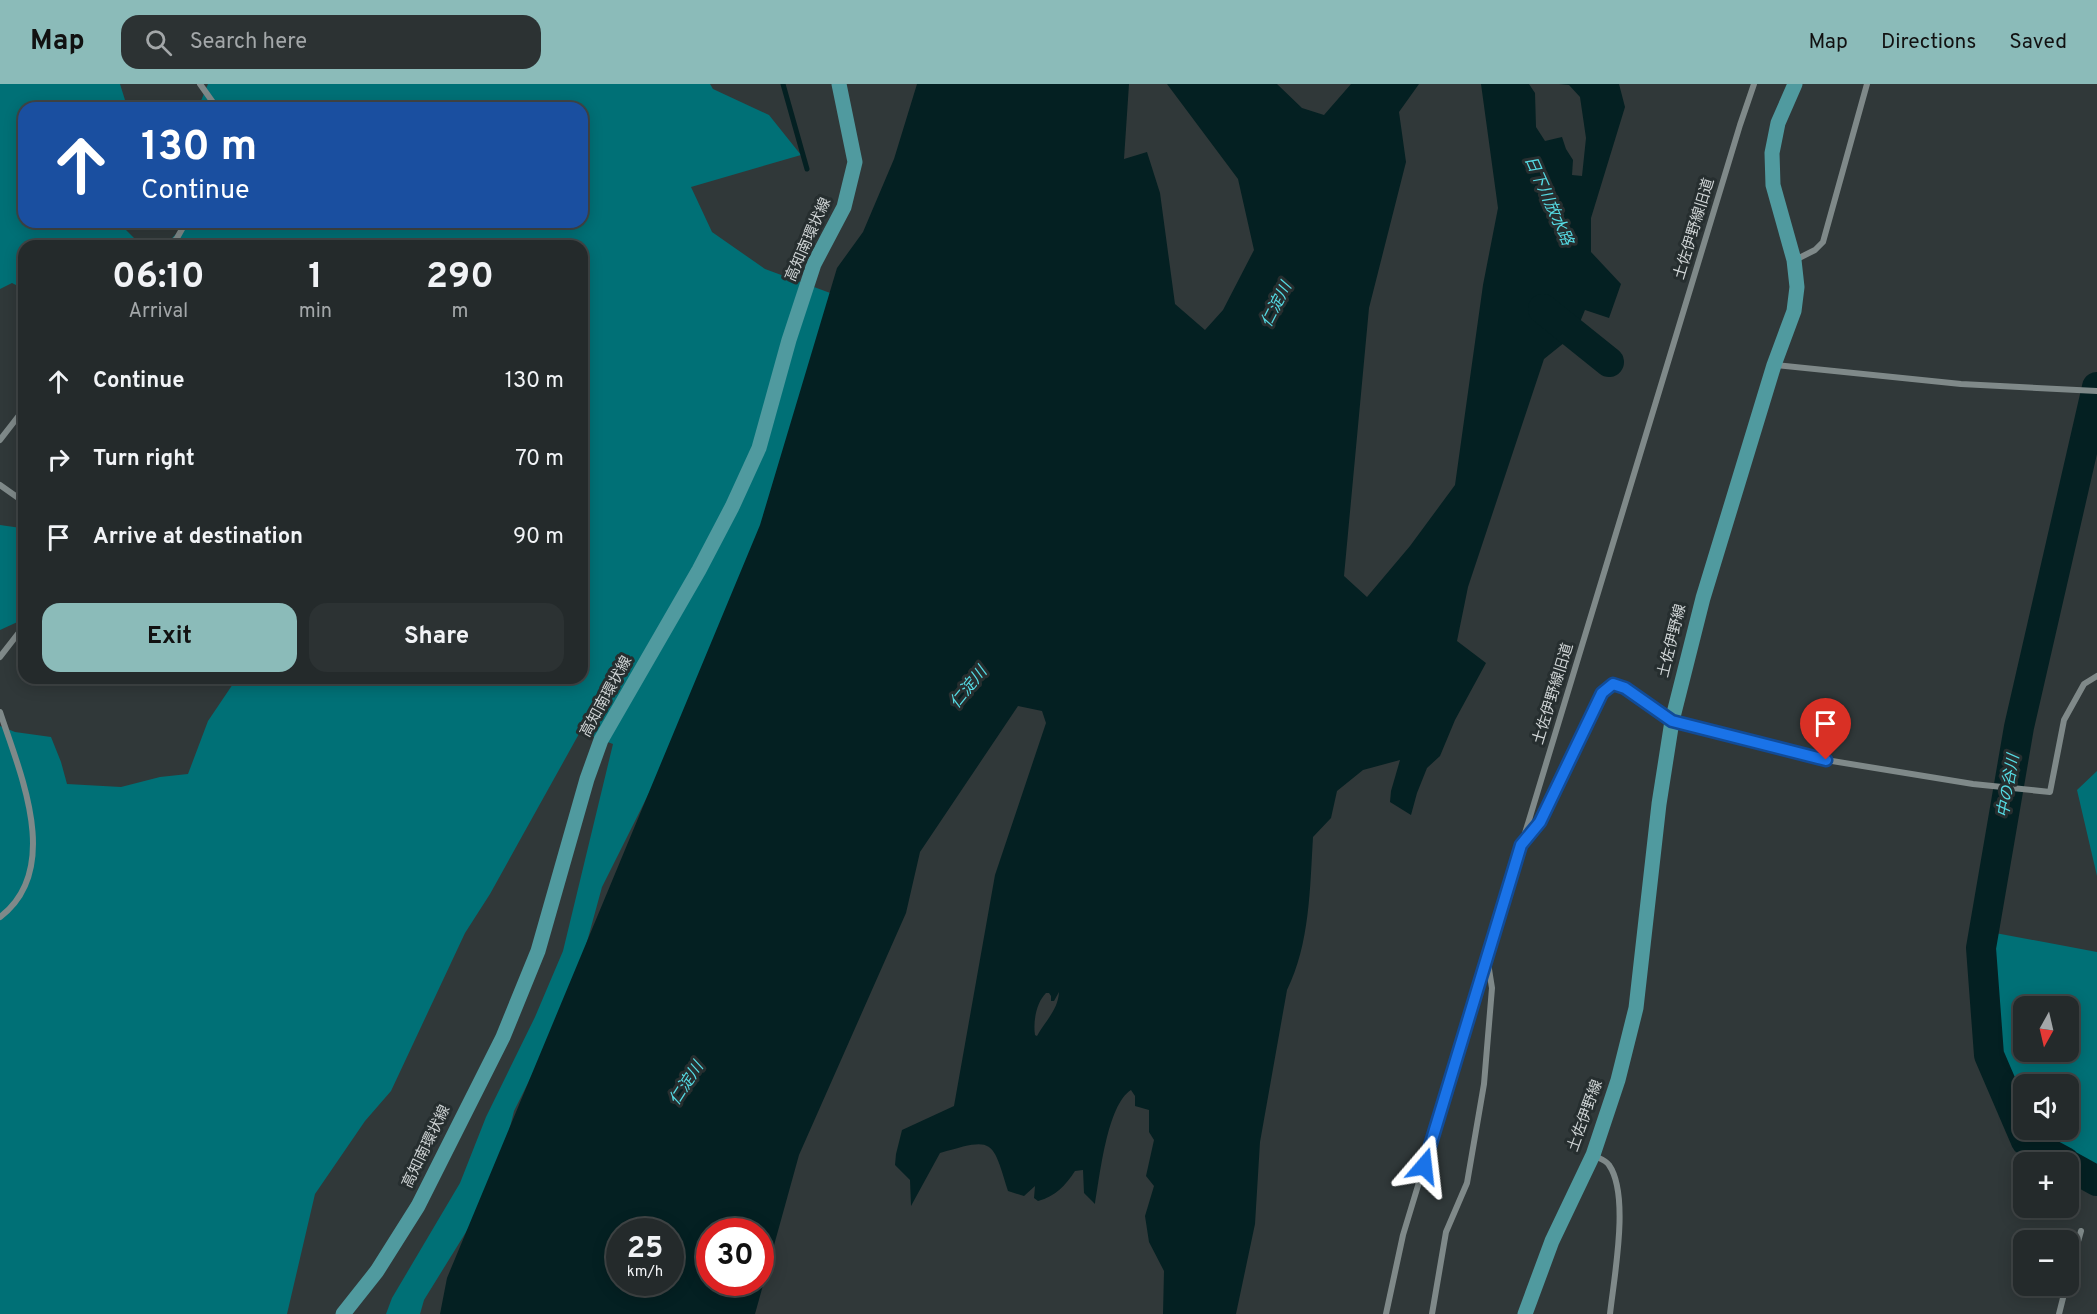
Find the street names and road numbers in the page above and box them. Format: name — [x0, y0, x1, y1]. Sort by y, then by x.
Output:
street label: 土佐伊野線旧道 — [1671, 176, 1719, 282]
street label: 高知南環状線 — [781, 195, 836, 285]
street label: 土佐伊野線 — [1655, 602, 1691, 680]
street label: 土佐伊野線旧道 — [1530, 641, 1578, 747]
street label: 高知南環状線 — [576, 653, 637, 741]
street label: 土佐伊野線 — [1564, 1078, 1608, 1154]
street label: 高知南環状線 — [398, 1102, 455, 1192]

